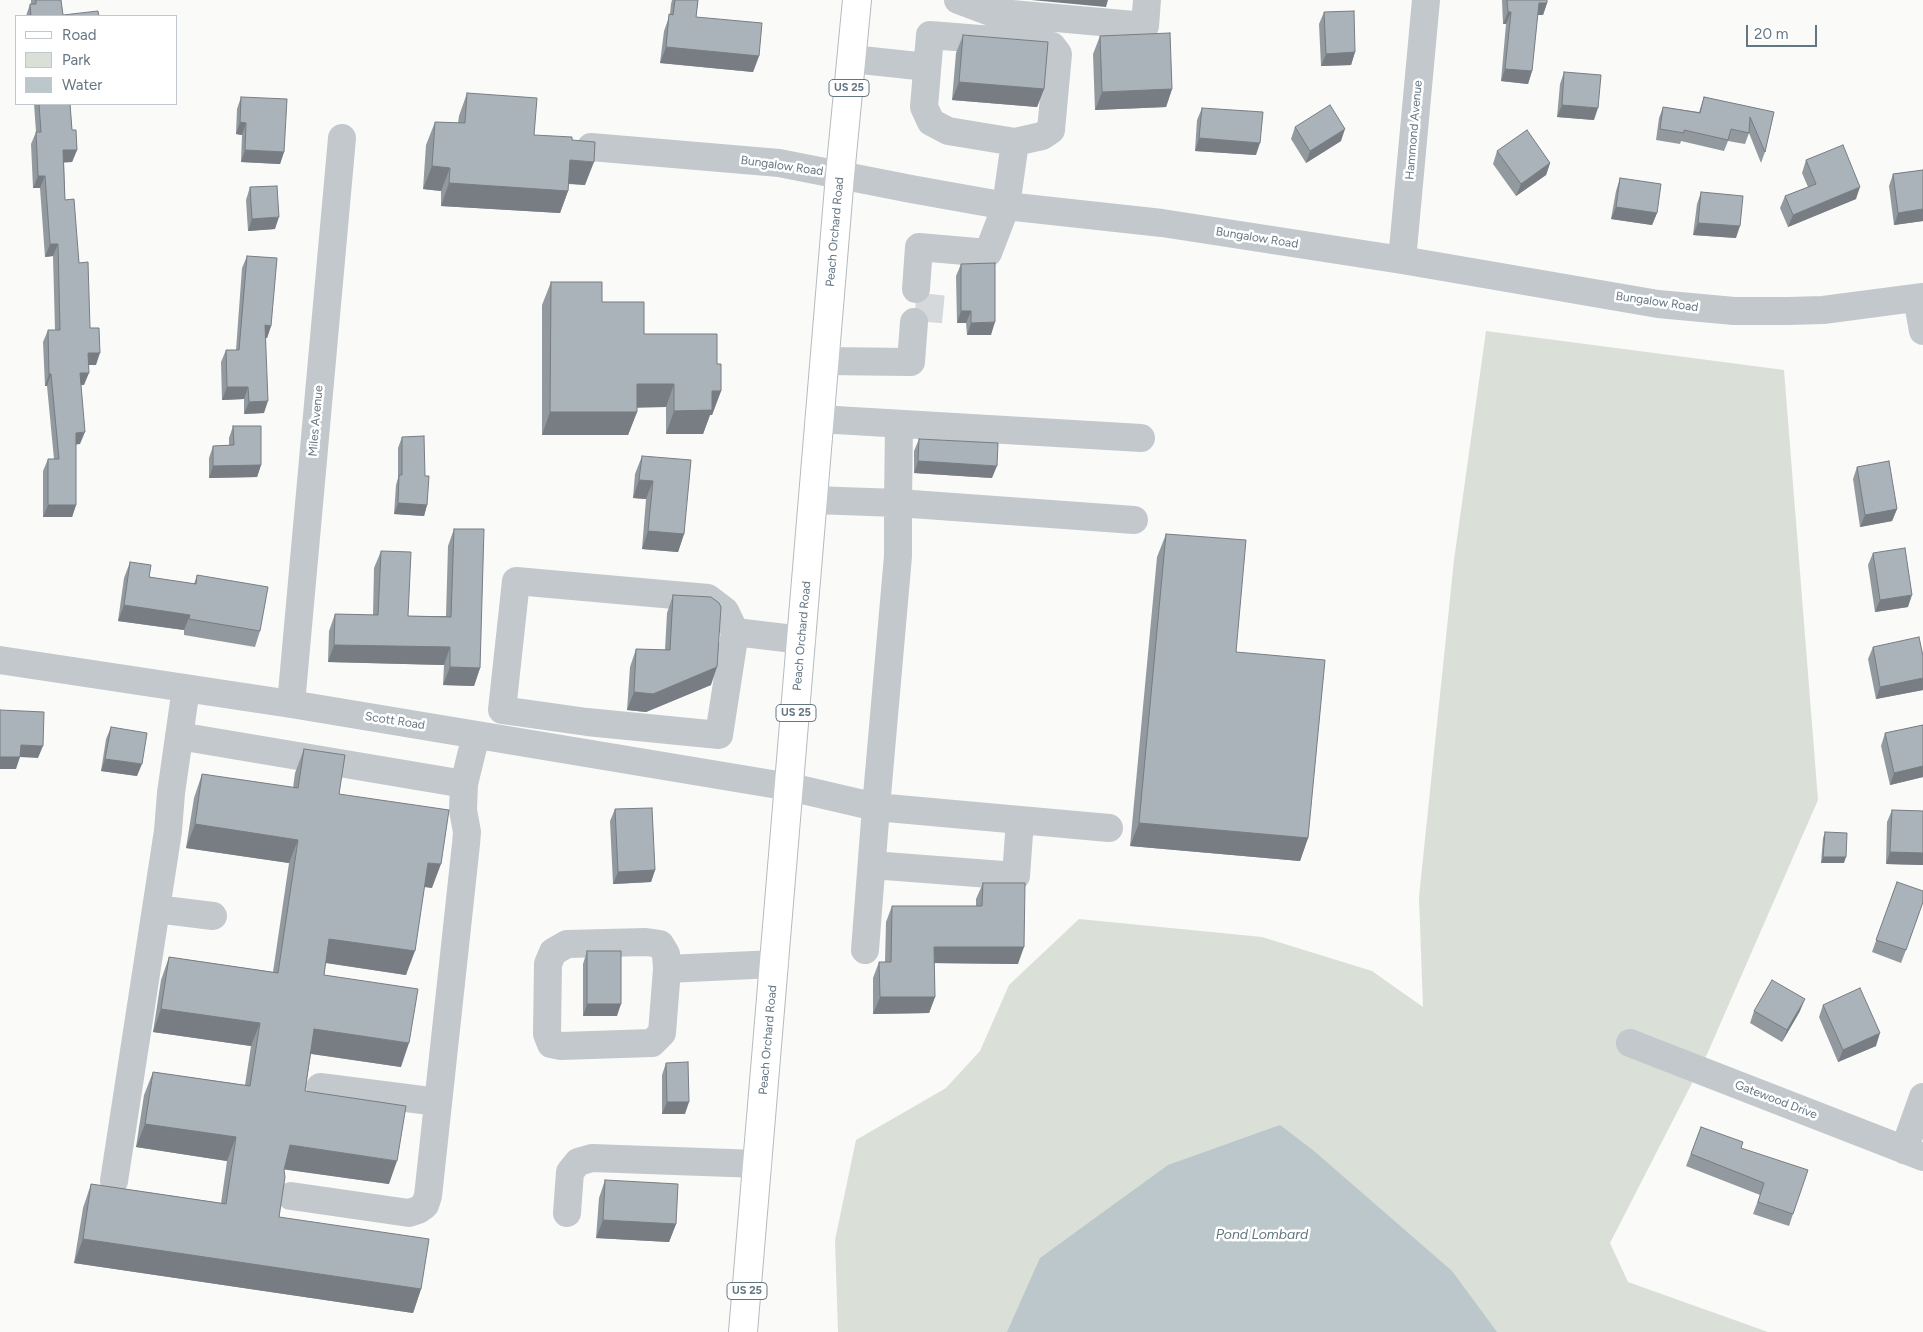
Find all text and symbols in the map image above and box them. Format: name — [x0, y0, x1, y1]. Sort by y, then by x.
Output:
legend — [15, 15, 178, 105]
scale bar — [1748, 15, 1819, 47]
text: 20 m — [1754, 25, 1788, 43]
text: Road — [62, 26, 97, 44]
text: Park — [62, 51, 91, 69]
text: Water — [62, 76, 102, 94]
road number: US 25 — [829, 80, 869, 96]
street label: Hammond Avenue — [1402, 80, 1426, 180]
street label: Bungalow Road — [740, 153, 824, 179]
street label: Peach Orchard Road — [823, 177, 847, 287]
street label: Bungalow Road — [1215, 224, 1299, 252]
street label: Bungalow Road — [1615, 289, 1699, 315]
street label: Miles Avenue — [306, 385, 326, 457]
street label: Peach Orchard Road — [790, 581, 814, 691]
road number: US 25 — [776, 704, 816, 721]
street label: Scott Road — [364, 709, 426, 733]
street label: Peach Orchard Road — [756, 985, 780, 1095]
street label: Gatewood Drive — [1733, 1078, 1819, 1122]
water label: Pond Lombard — [1216, 1227, 1308, 1243]
road number: US 25 — [727, 1282, 767, 1300]

